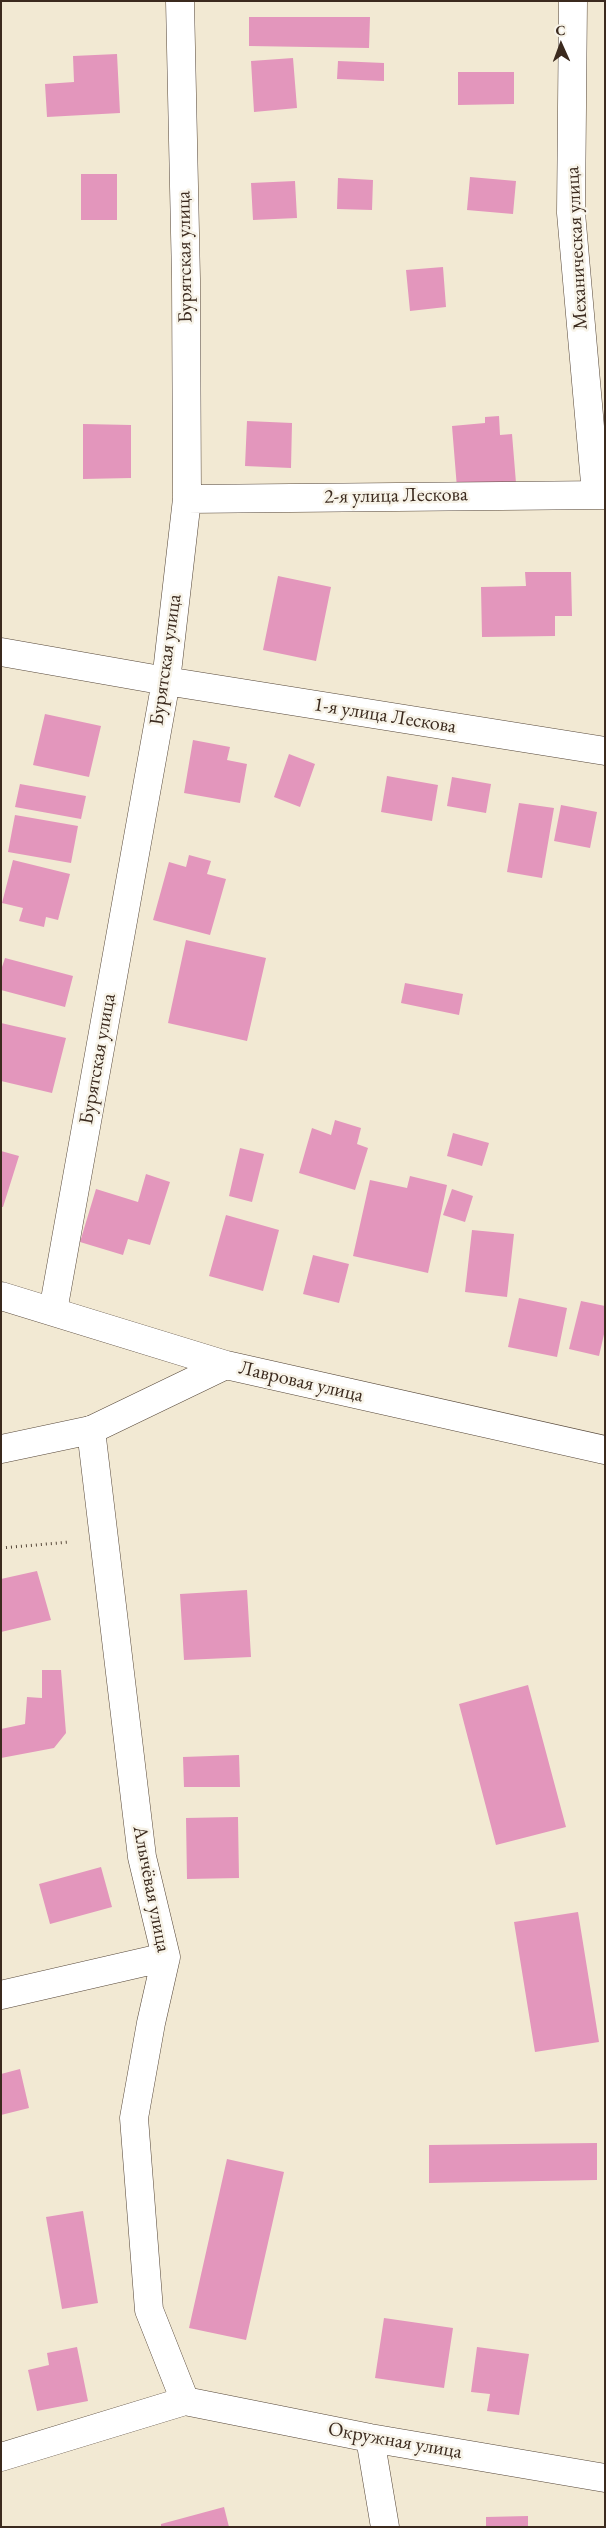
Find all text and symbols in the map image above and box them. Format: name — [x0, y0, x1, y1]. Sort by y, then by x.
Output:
north arrow — [536, 20, 586, 70]
text: С — [555, 21, 566, 39]
street label: Механическая улица — [561, 166, 593, 330]
street label: Бурятская улица — [172, 191, 198, 323]
street label: 2-я улица Лескова — [324, 483, 468, 509]
street label: Бурятская улица — [145, 593, 187, 727]
street label: 1-я улица Лескова — [312, 693, 458, 739]
street label: Бурятская улица — [75, 992, 121, 1126]
street label: Лавровая улица — [236, 1356, 366, 1408]
street label: Алычёвая улица — [127, 1824, 175, 1954]
street label: Окружная улица — [326, 2417, 464, 2465]

